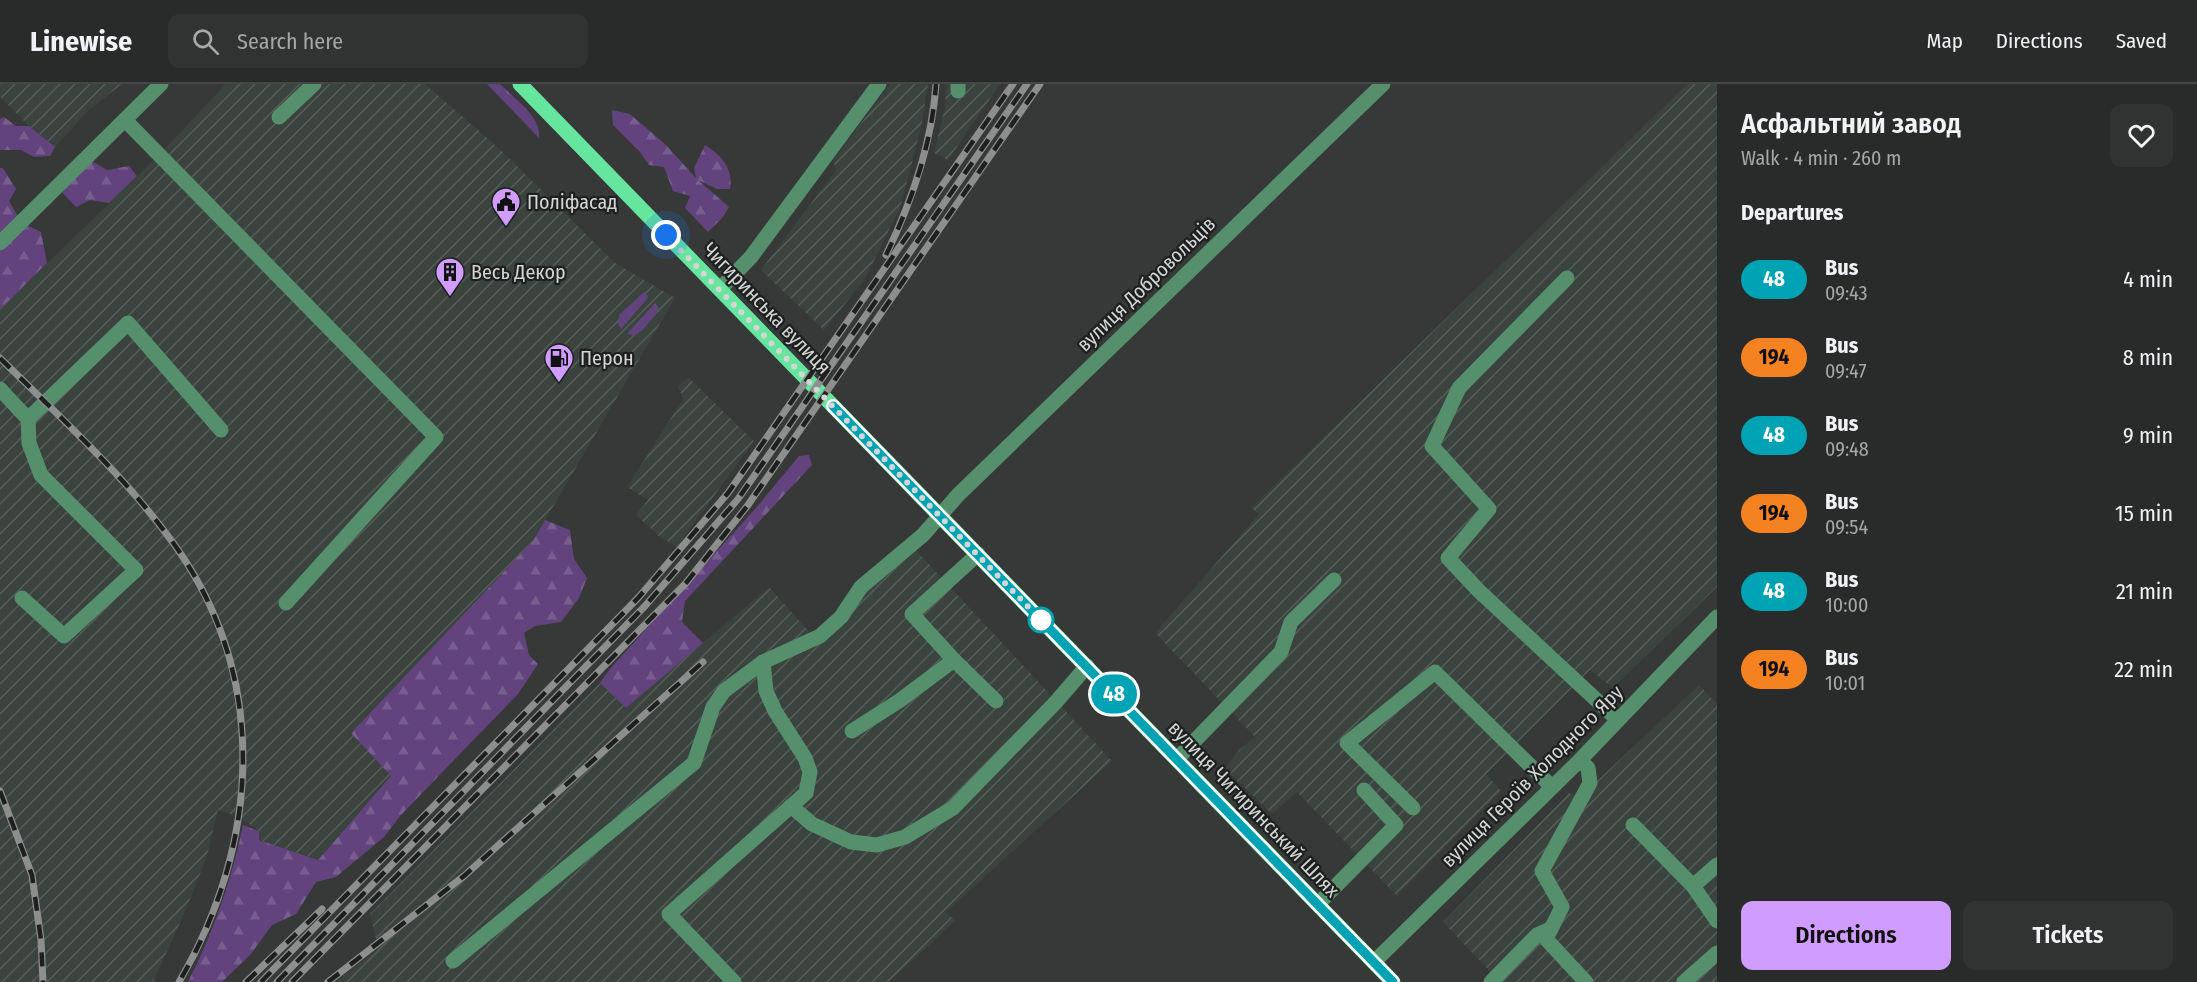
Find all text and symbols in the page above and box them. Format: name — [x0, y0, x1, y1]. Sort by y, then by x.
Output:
search box — [168, 14, 588, 68]
text: Linewise — [30, 25, 132, 58]
icon: search — [189, 25, 222, 58]
text: Search here — [237, 28, 343, 55]
text: Map — [1926, 28, 1963, 54]
text: Directions — [1996, 28, 2083, 54]
text: Saved — [2116, 28, 2167, 54]
button: heart — [2110, 104, 2173, 167]
text: Асфальтний завод — [1741, 107, 1961, 140]
text: Walk · 4 min · 260 m — [1741, 146, 1901, 170]
public building icon: Поліфасад — [490, 186, 522, 228]
place label: Поліфасад — [527, 190, 617, 214]
text: Departures — [1741, 199, 1843, 226]
street label: вулиця Добровольців — [1072, 212, 1220, 356]
your location — [651, 220, 681, 250]
street label: Чигиринська вулиця — [698, 237, 836, 379]
text: Bus — [1825, 254, 1858, 281]
building icon: Весь Декор — [434, 256, 466, 298]
place label: Весь Декор — [471, 260, 566, 284]
text: 48 — [1763, 266, 1785, 292]
text: 4 min — [2123, 266, 2173, 293]
text: 09:43 — [1825, 281, 1868, 305]
text: Bus — [1825, 332, 1858, 359]
fuel station icon: Перон — [543, 342, 575, 384]
text: 194 — [1759, 344, 1789, 370]
text: 8 min — [2123, 344, 2173, 371]
place label: Перон — [580, 346, 634, 370]
text: 09:47 — [1825, 359, 1867, 383]
text: Bus — [1825, 410, 1858, 437]
text: 48 — [1763, 422, 1785, 448]
text: 9 min — [2123, 422, 2173, 449]
text: 09:48 — [1825, 437, 1869, 461]
text: Bus — [1825, 488, 1858, 515]
text: 194 — [1759, 500, 1789, 526]
text: 15 min — [2115, 500, 2173, 527]
text: 09:54 — [1825, 515, 1868, 539]
text: Bus — [1825, 566, 1858, 593]
text: 48 — [1763, 578, 1785, 604]
text: 21 min — [2116, 578, 2173, 605]
text: 10:00 — [1825, 593, 1868, 617]
unlabelled marker — [1028, 607, 1054, 633]
text: Bus — [1825, 644, 1858, 671]
text: 194 — [1759, 656, 1789, 682]
text: 22 min — [2114, 656, 2173, 683]
text: 10:01 — [1825, 671, 1865, 695]
line badge: 48 — [1087, 674, 1141, 714]
street label: вулиця Героїв Холодного Яру — [1436, 680, 1628, 872]
text: 48 — [1103, 681, 1125, 707]
street label: вулиця Чигиринський Шлях — [1163, 716, 1345, 902]
button: Directions — [1741, 901, 1951, 970]
button: Tickets — [1963, 901, 2173, 970]

